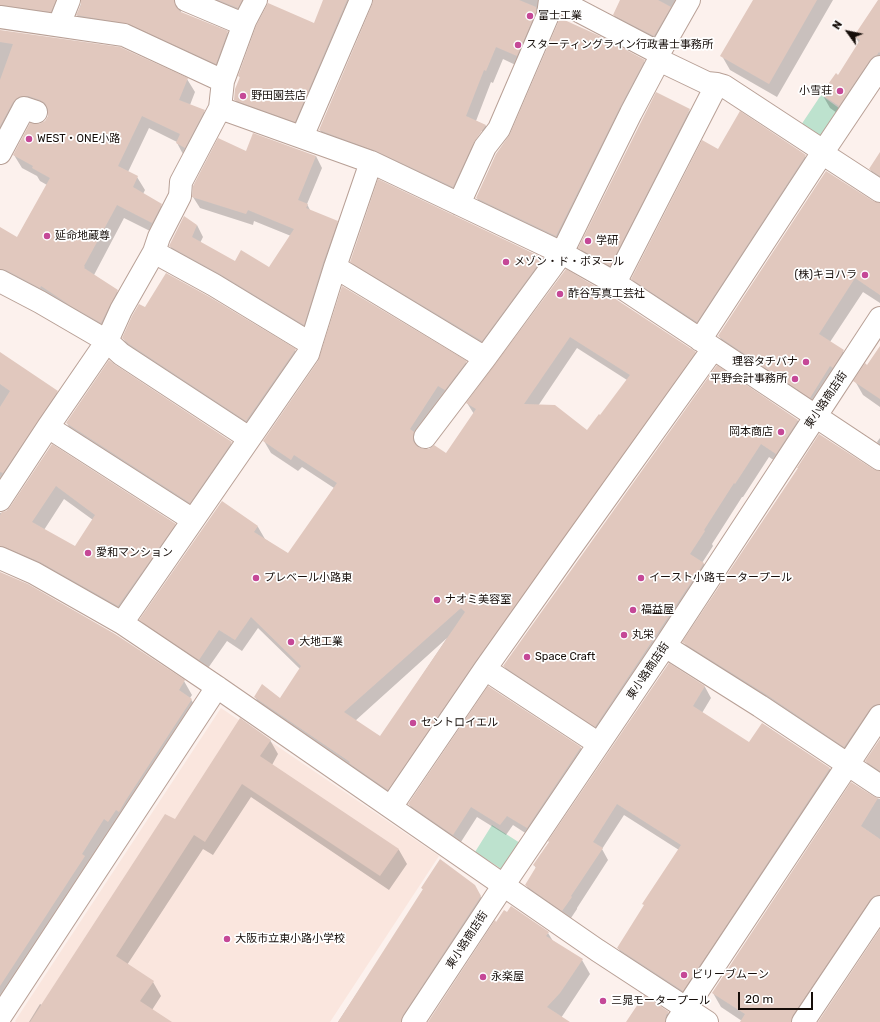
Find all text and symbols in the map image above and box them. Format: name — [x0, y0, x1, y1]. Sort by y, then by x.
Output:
place label: 富士工業 — [538, 9, 582, 23]
marker: 富士工業 — [525, 11, 535, 21]
north arrow — [828, 12, 868, 52]
text: N — [830, 18, 845, 32]
place label: スターティングライン行政書士事務所 — [526, 38, 713, 52]
marker: スターティングライン行政書士事務所 — [513, 40, 523, 50]
place label: 小雪荘 — [799, 84, 832, 98]
marker: 小雪荘 — [835, 86, 845, 96]
place label: 野田園芸店 — [251, 89, 306, 103]
marker: 野田園芸店 — [238, 91, 248, 101]
place label: WEST・ONE小路 — [37, 132, 120, 146]
marker: WEST・ONE小路 — [24, 134, 34, 144]
place label: 延命地蔵尊 — [55, 229, 110, 243]
marker: 延命地蔵尊 — [42, 231, 52, 241]
place label: 学研 — [596, 234, 618, 248]
marker: 学研 — [583, 236, 593, 246]
place label: メゾン・ド・ボヌール — [514, 255, 624, 269]
marker: メゾン・ド・ボヌール — [501, 257, 511, 267]
place label: (株)キヨハラ — [795, 268, 857, 282]
marker: (株)キヨハラ — [860, 270, 870, 280]
place label: 酢谷写真工芸社 — [568, 287, 645, 301]
marker: 酢谷写真工芸社 — [555, 289, 565, 299]
place label: 理容タチバナ — [732, 355, 798, 369]
marker: 理容タチバナ — [801, 357, 811, 367]
street label: 東小路商店街 — [802, 369, 850, 431]
place label: 平野会計事務所 — [710, 372, 787, 386]
marker: 平野会計事務所 — [790, 374, 800, 384]
place label: 岡本商店 — [729, 425, 773, 439]
marker: 岡本商店 — [776, 427, 786, 437]
place label: 愛和マンション — [96, 546, 173, 560]
marker: 愛和マンション — [83, 548, 93, 558]
place label: プレベール小路東 — [264, 571, 352, 585]
place label: イースト小路モータープール — [649, 571, 792, 585]
marker: プレベール小路東 — [251, 573, 261, 583]
marker: イースト小路モータープール — [636, 573, 646, 583]
place label: ナオミ美容室 — [445, 593, 511, 607]
marker: ナオミ美容室 — [432, 595, 442, 605]
place label: 福益屋 — [641, 603, 674, 617]
marker: 福益屋 — [628, 605, 638, 615]
place label: 丸栄 — [632, 628, 654, 642]
marker: 丸栄 — [619, 630, 629, 640]
place label: 大地工業 — [299, 635, 343, 649]
marker: 大地工業 — [286, 637, 296, 647]
street label: 東小路商店街 — [624, 640, 672, 702]
place label: Space Craft — [535, 650, 595, 664]
marker: Space Craft — [522, 652, 532, 662]
place label: セントロイエル — [421, 716, 498, 730]
marker: セントロイエル — [408, 718, 418, 728]
street label: 東小路商店街 — [443, 909, 491, 971]
place label: 大阪市立東小路小学校 — [235, 932, 345, 946]
marker: 大阪市立東小路小学校 — [222, 934, 232, 944]
place label: ビリーブムーン — [692, 968, 769, 982]
place label: 永楽屋 — [491, 970, 524, 984]
marker: ビリーブムーン — [679, 970, 689, 980]
marker: 永楽屋 — [478, 972, 488, 982]
scale bar — [740, 984, 815, 1010]
text: 20 m — [745, 992, 773, 1006]
place label: 三晁モータープール — [611, 994, 710, 1008]
marker: 三晁モータープール — [598, 996, 608, 1006]

